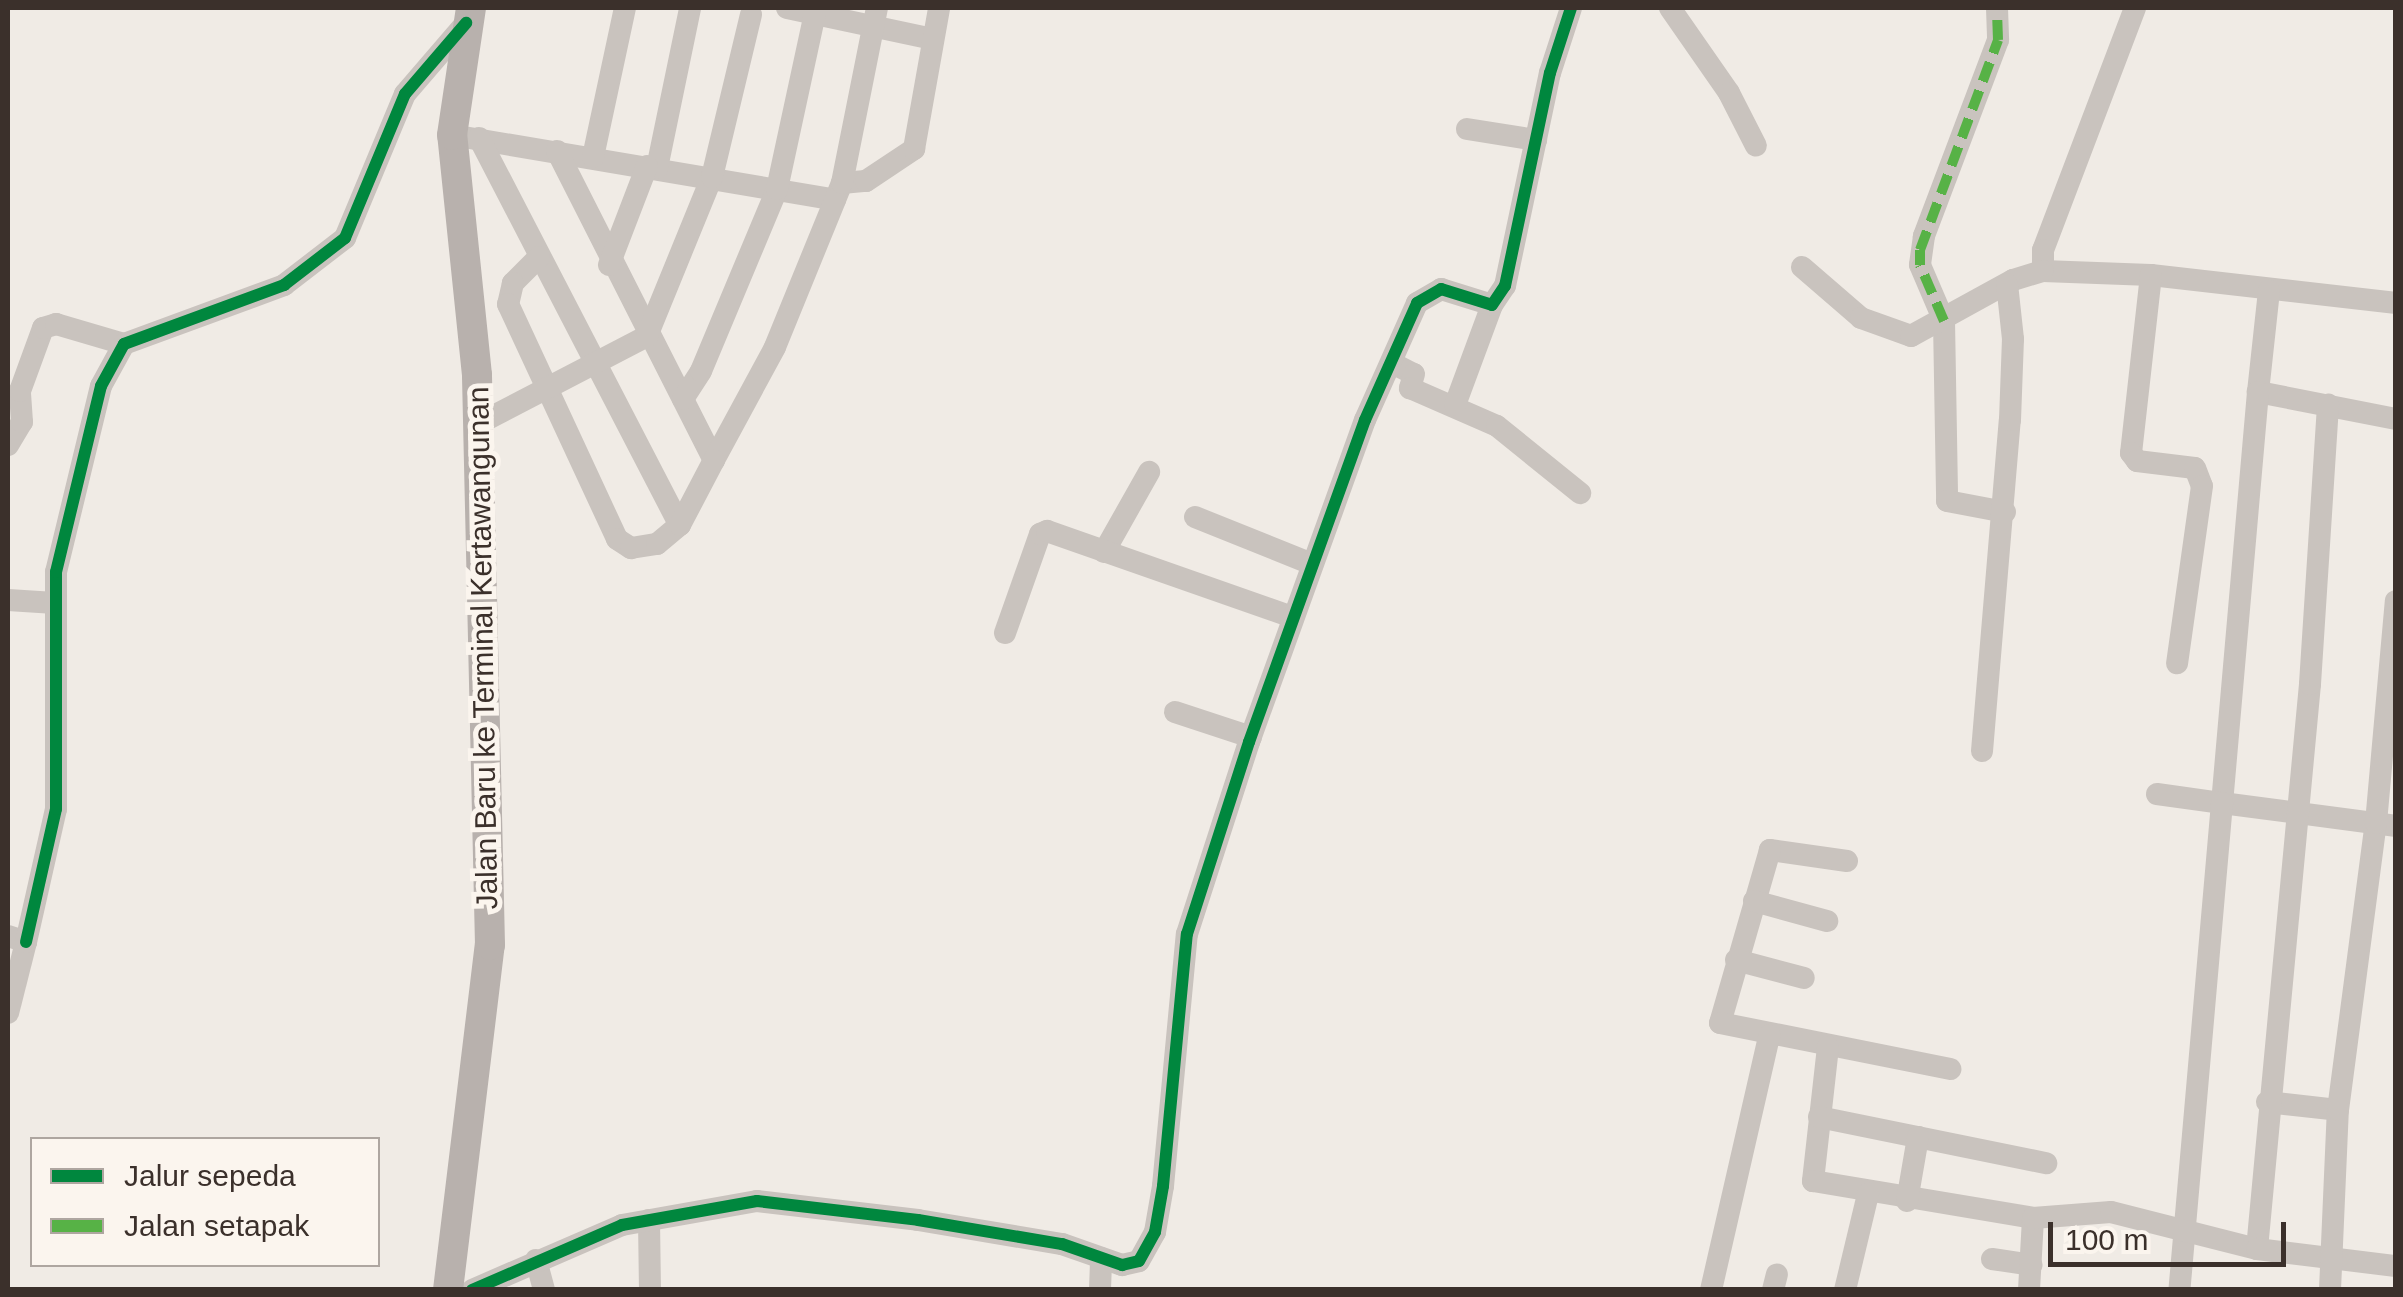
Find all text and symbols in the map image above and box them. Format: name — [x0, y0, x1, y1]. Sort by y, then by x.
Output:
street label: Jalan Baru ke Terminal Kertawangunan — [460, 386, 506, 910]
legend — [30, 1137, 380, 1267]
text: Jalur sepeda — [124, 1159, 296, 1192]
scale bar — [2053, 1202, 2290, 1264]
text: Jalan setapak — [124, 1209, 309, 1242]
text: 100 m — [2065, 1223, 2148, 1256]

